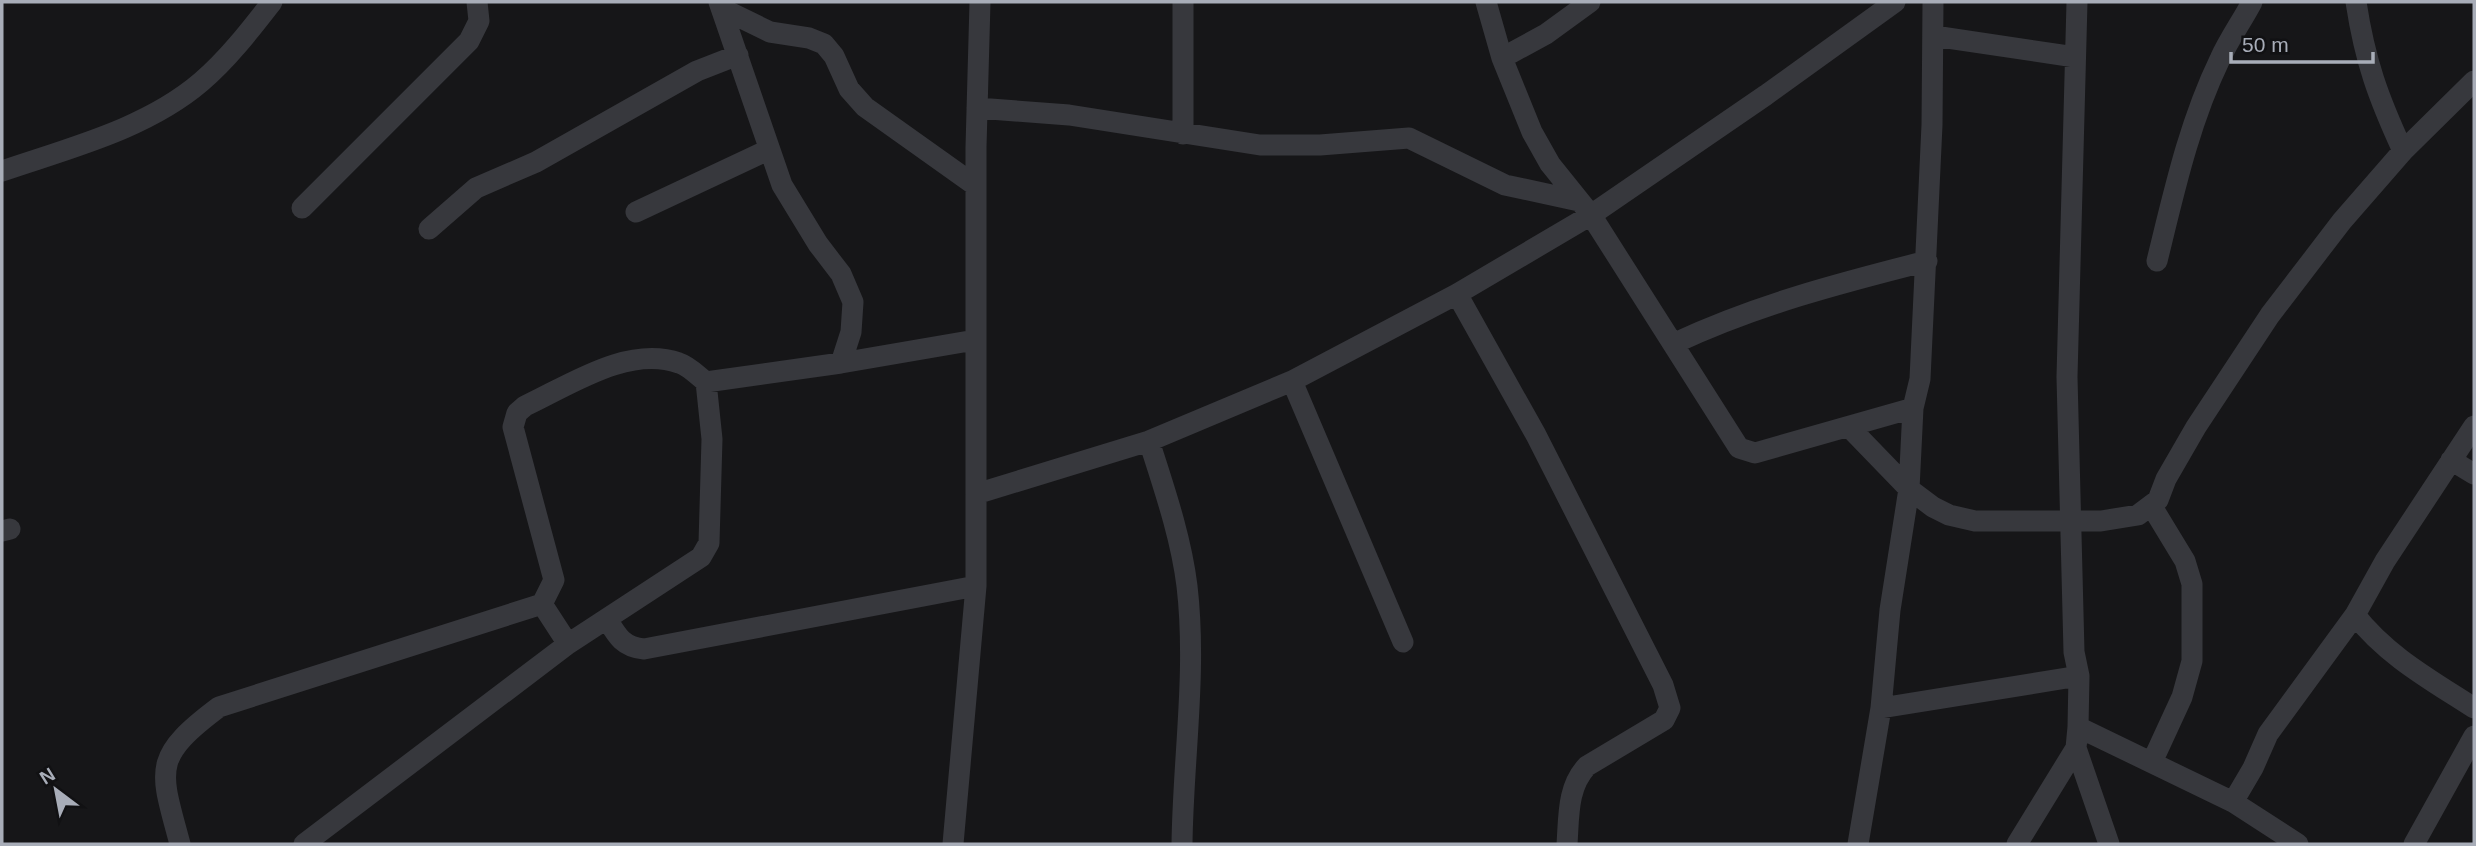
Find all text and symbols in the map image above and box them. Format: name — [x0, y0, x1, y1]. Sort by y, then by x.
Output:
scale bar — [2231, 21, 2373, 65]
text: 50 m — [2242, 33, 2289, 56]
north arrow — [21, 755, 91, 825]
text: N — [36, 763, 59, 789]

